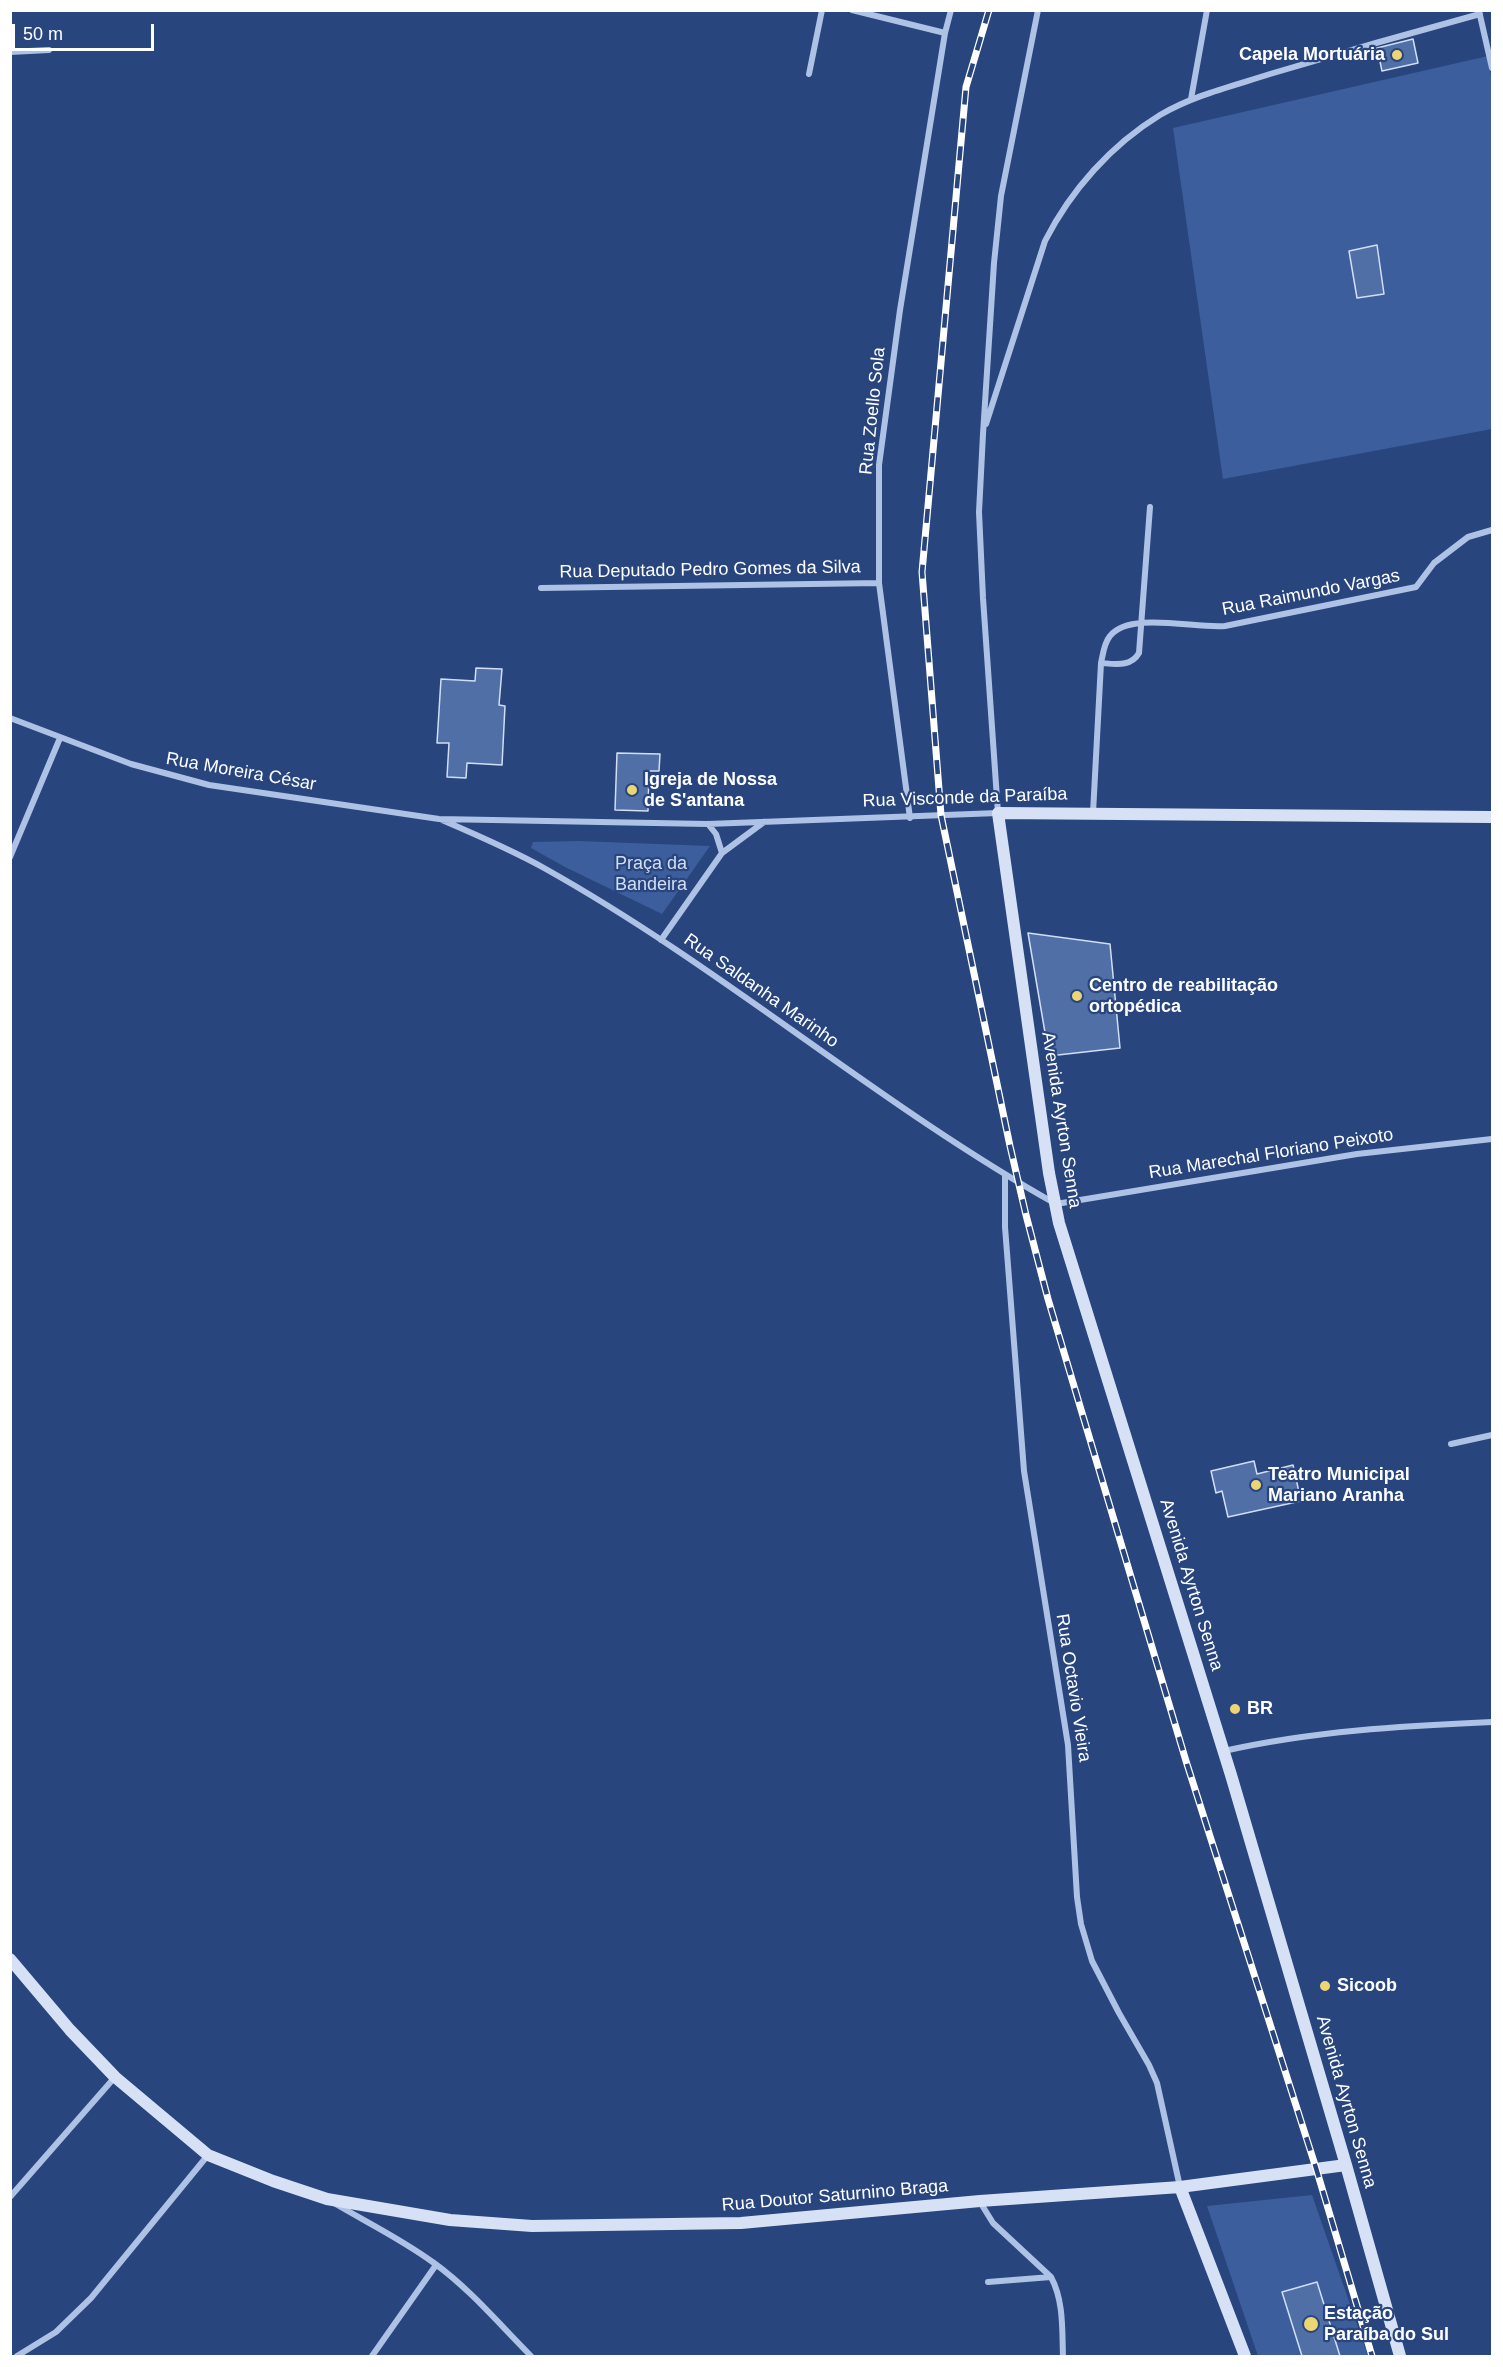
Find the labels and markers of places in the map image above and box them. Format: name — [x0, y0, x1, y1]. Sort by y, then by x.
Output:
place label: Capela Mortuária — [1239, 44, 1385, 66]
marker: Capela Mortuária — [1390, 48, 1404, 62]
place label: Igreja de Nossa de S'antana — [644, 769, 777, 812]
marker: Igreja de Nossa de S'antana — [625, 783, 639, 797]
place label: Centro de reabilitação ortopédica — [1089, 975, 1278, 1018]
marker: Centro de reabilitação ortopédica — [1070, 989, 1084, 1003]
place label: Teatro Municipal Mariano Aranha — [1268, 1464, 1410, 1506]
marker: Teatro Municipal Mariano Aranha — [1249, 1478, 1263, 1492]
place label: BR — [1247, 1698, 1273, 1720]
marker: BR — [1228, 1702, 1242, 1716]
place label: Sicoob — [1337, 1975, 1397, 1997]
marker: Sicoob — [1318, 1979, 1332, 1993]
place label: Estação Paraíba do Sul — [1324, 2303, 1449, 2346]
marker: Estação Paraíba do Sul — [1302, 2315, 1320, 2333]

